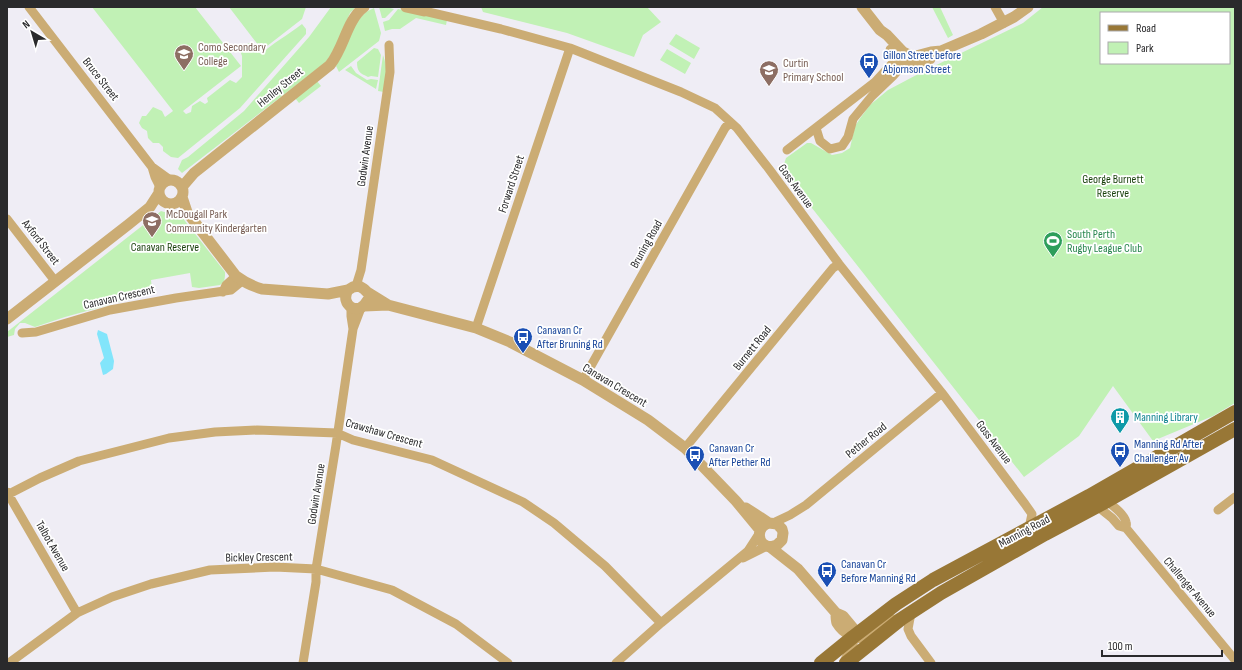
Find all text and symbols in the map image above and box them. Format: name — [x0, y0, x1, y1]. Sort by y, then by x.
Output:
north arrow — [12, 12, 52, 52]
legend — [1100, 12, 1230, 64]
text: N — [20, 18, 33, 31]
text: Road — [1136, 21, 1156, 36]
place label: Como Secondary College — [198, 40, 266, 69]
text: Park — [1136, 41, 1154, 56]
school or university icon: Como Secondary College — [173, 43, 195, 71]
place label: Gillon Street before Abjornson Street — [882, 48, 961, 77]
bus stop icon: Gillon Street before Abjornson Street — [858, 51, 880, 79]
street label: Bruce Street — [79, 55, 122, 104]
place label: Curtin Primary School — [783, 56, 843, 85]
school or university icon: Curtin Primary School — [758, 59, 780, 87]
street label: Henley Street — [254, 64, 307, 110]
street label: Godwin Avenue — [354, 124, 377, 187]
street label: Forward Street — [495, 153, 528, 215]
street label: Goss Avenue — [775, 161, 817, 211]
park label: George Burnett Reserve — [1082, 172, 1144, 201]
place label: McDougall Park Community Kindergarten — [166, 207, 267, 236]
school or university icon: McDougall Park Community Kindergarten — [141, 210, 163, 238]
street label: Axford Street — [18, 216, 63, 268]
street label: Bruning Road — [627, 217, 666, 271]
place label: South Perth Rugby League Club — [1067, 227, 1142, 256]
sports icon: South Perth Rugby League Club — [1042, 230, 1064, 258]
park label: Canavan Reserve — [131, 240, 199, 255]
street label: Canavan Crescent — [82, 282, 157, 313]
place label: Canavan Cr After Bruning Rd — [536, 323, 603, 352]
street label: Burnett Road — [730, 323, 775, 374]
bus stop icon: Canavan Cr After Bruning Rd — [512, 326, 534, 354]
street label: Canavan Crescent — [580, 360, 650, 411]
building icon: Manning Library — [1109, 406, 1131, 434]
place label: Manning Library — [1134, 410, 1198, 425]
street label: Crawshaw Crescent — [344, 415, 424, 452]
street label: Goss Avenue — [972, 418, 1015, 467]
street label: Pether Road — [843, 419, 890, 462]
place label: Manning Rd After Challenger Av — [1134, 437, 1203, 466]
bus stop icon: Manning Rd After Challenger Av — [1109, 440, 1131, 468]
place label: Canavan Cr After Pether Rd — [708, 441, 771, 470]
bus stop icon: Canavan Cr After Pether Rd — [684, 444, 706, 472]
street label: Godwin Avenue — [304, 462, 329, 526]
street label: Manning Road — [996, 512, 1053, 551]
street label: Talbot Avenue — [32, 518, 73, 574]
street label: Bickley Crescent — [225, 549, 293, 566]
street label: Challenger Avenue — [1160, 554, 1219, 621]
place label: Canavan Cr Before Manning Rd — [841, 557, 916, 586]
bus stop icon: Canavan Cr Before Manning Rd — [816, 560, 838, 588]
scale bar — [1102, 632, 1222, 658]
text: 100 m — [1108, 639, 1133, 654]

